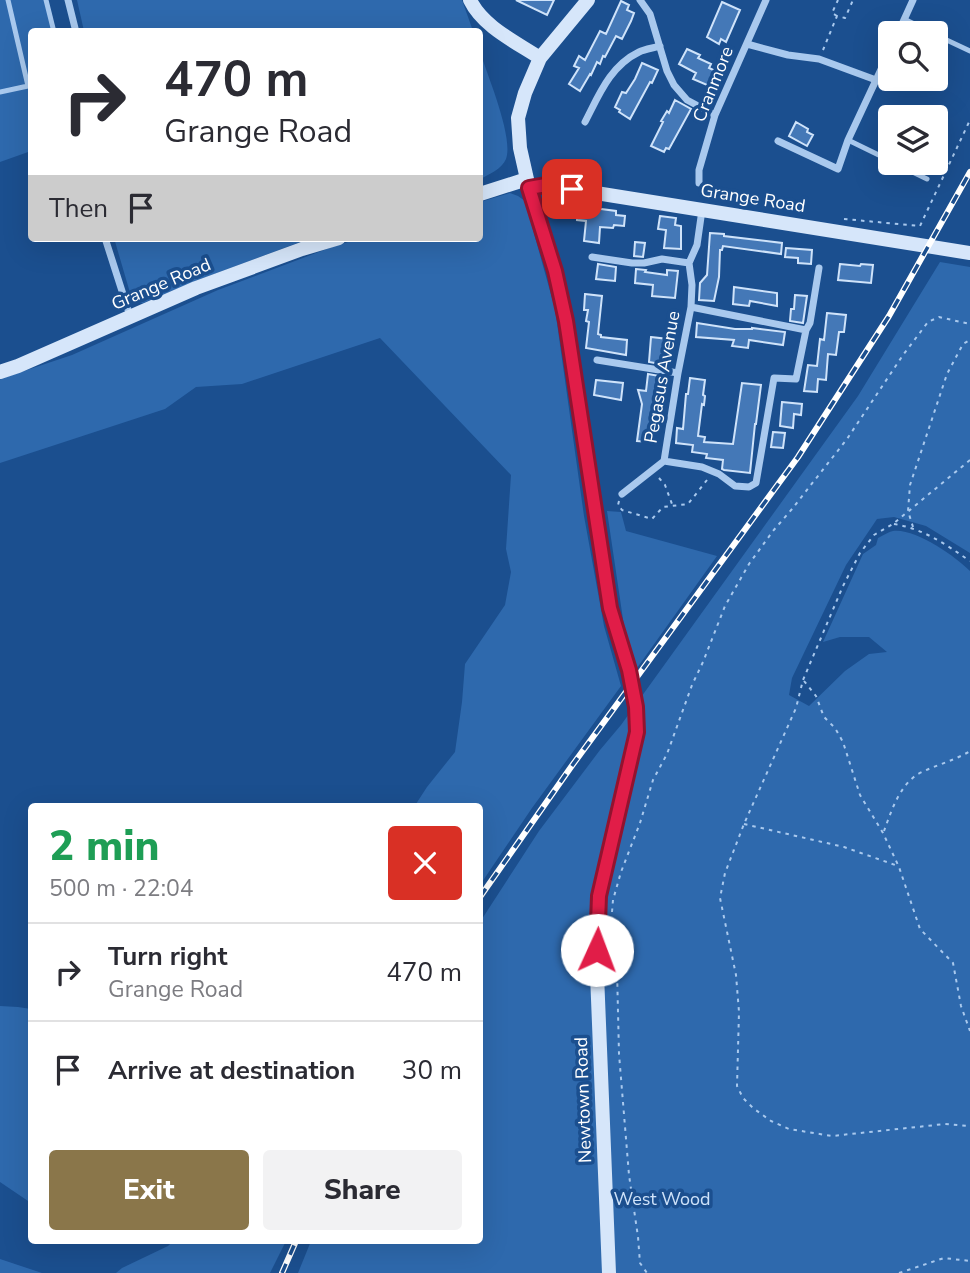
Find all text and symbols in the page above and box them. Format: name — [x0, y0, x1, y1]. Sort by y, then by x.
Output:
map controls — [878, 21, 948, 175]
button: search — [878, 21, 948, 91]
street label: Cranmore — [687, 43, 739, 125]
text: 470 m — [164, 46, 308, 113]
icon: right — [49, 56, 140, 147]
button: layers — [878, 105, 948, 175]
text: Grange Road — [164, 110, 352, 153]
pin — [542, 159, 602, 219]
icon: arrive — [553, 170, 591, 208]
street label: Grange Road — [699, 178, 807, 218]
icon: arrive — [122, 189, 160, 227]
text: Then — [49, 191, 108, 226]
street label: Grange Road — [108, 252, 214, 316]
street label: Pegasus Avenue — [639, 309, 685, 445]
text: 2 min — [49, 818, 159, 875]
button: close — [388, 826, 462, 900]
text: 500 m · 22:04 — [49, 873, 194, 904]
position arrow — [560, 913, 634, 987]
text: Turn right — [108, 939, 227, 974]
icon: right — [49, 953, 87, 991]
text: 470 m — [386, 955, 462, 990]
text: Grange Road — [108, 974, 243, 1005]
street label: Newtown Road — [569, 1037, 597, 1163]
icon: arrive — [49, 1051, 87, 1089]
text: Arrive at destination — [108, 1053, 355, 1088]
text: 30 m — [402, 1053, 462, 1088]
button: Exit — [49, 1150, 249, 1230]
button: Share — [263, 1150, 462, 1230]
park label: West Wood — [613, 1187, 711, 1211]

